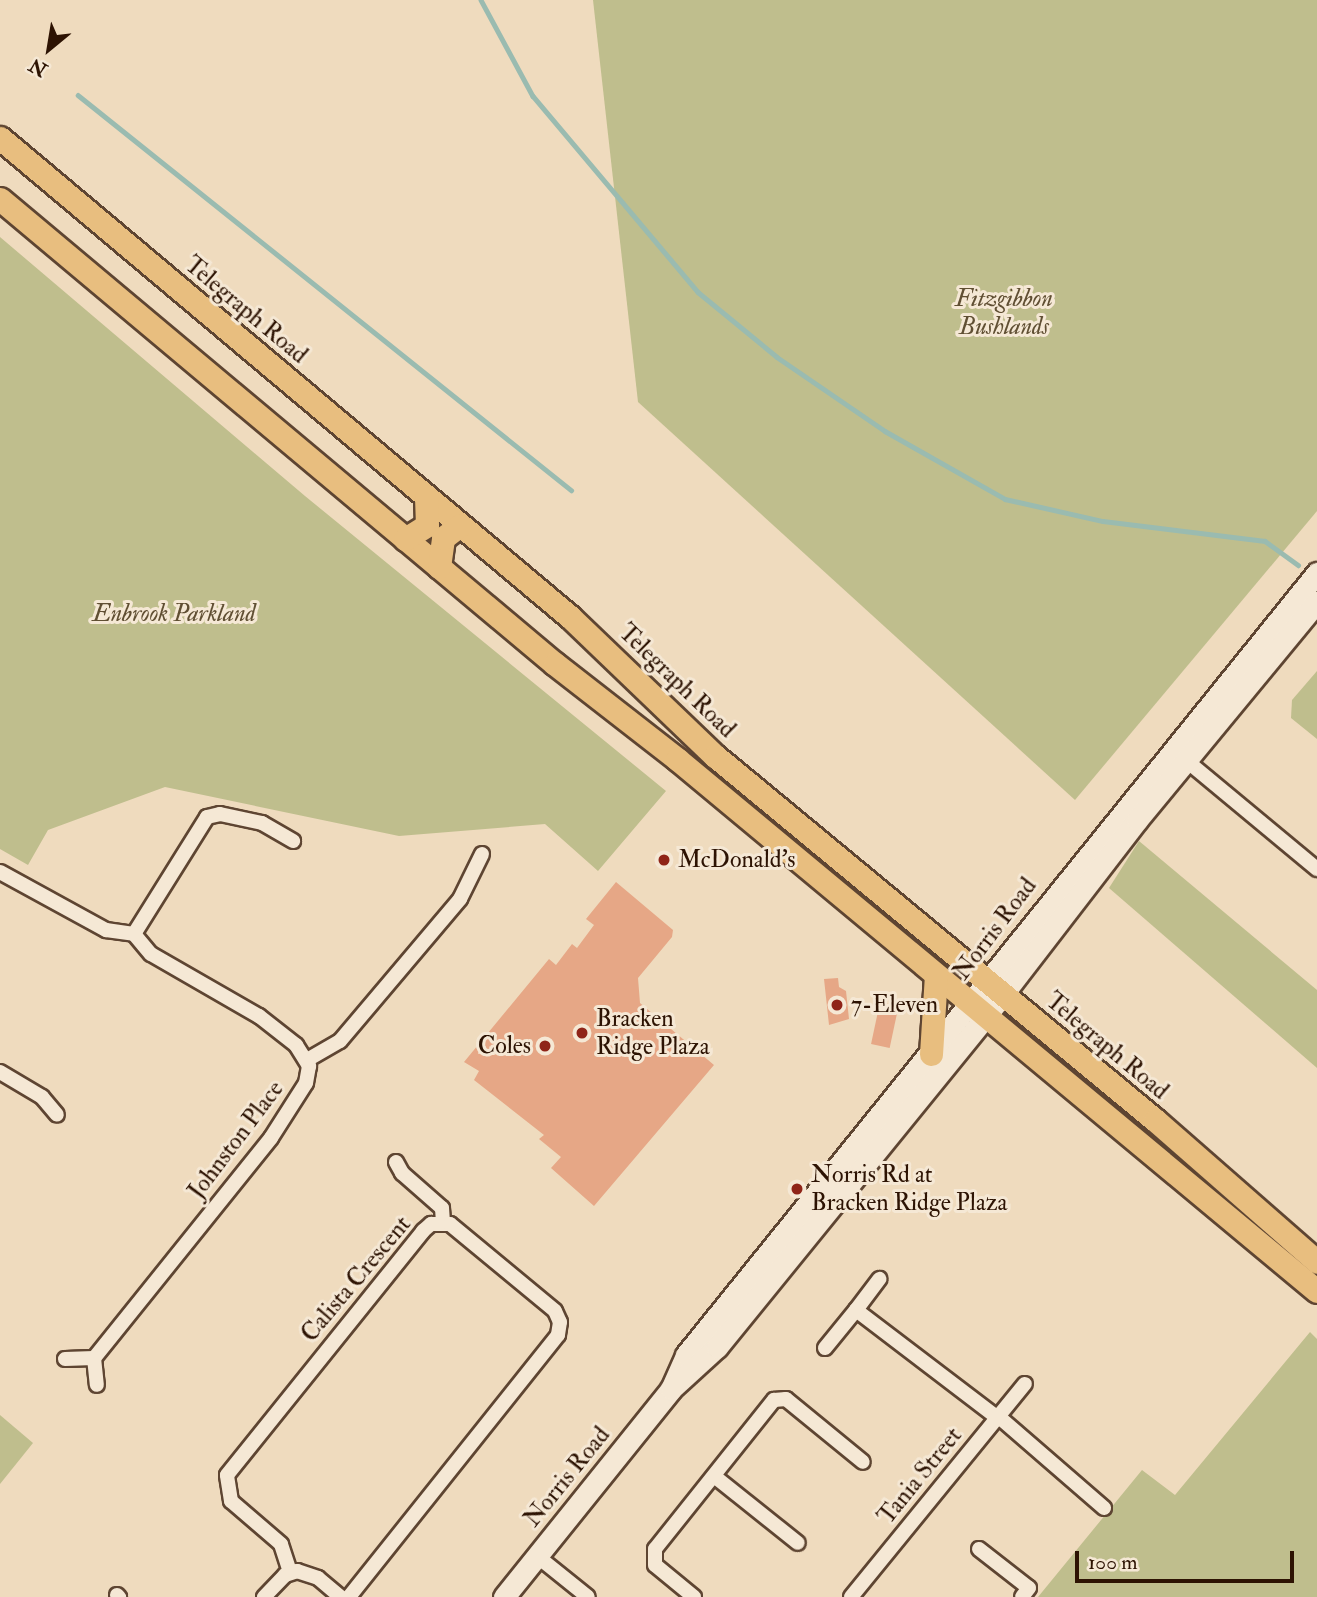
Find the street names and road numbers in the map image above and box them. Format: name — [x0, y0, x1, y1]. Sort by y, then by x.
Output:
street label: Telegraph Road — [179, 250, 313, 370]
street label: Telegraph Road — [613, 618, 741, 744]
street label: Norris Road — [947, 872, 1043, 986]
street label: Telegraph Road — [1040, 986, 1174, 1106]
street label: Johnston Place — [182, 1075, 290, 1205]
street label: Calista Crescent — [295, 1210, 417, 1348]
street label: Norris Road — [518, 1421, 616, 1533]
street label: Tania Street — [872, 1422, 968, 1530]

